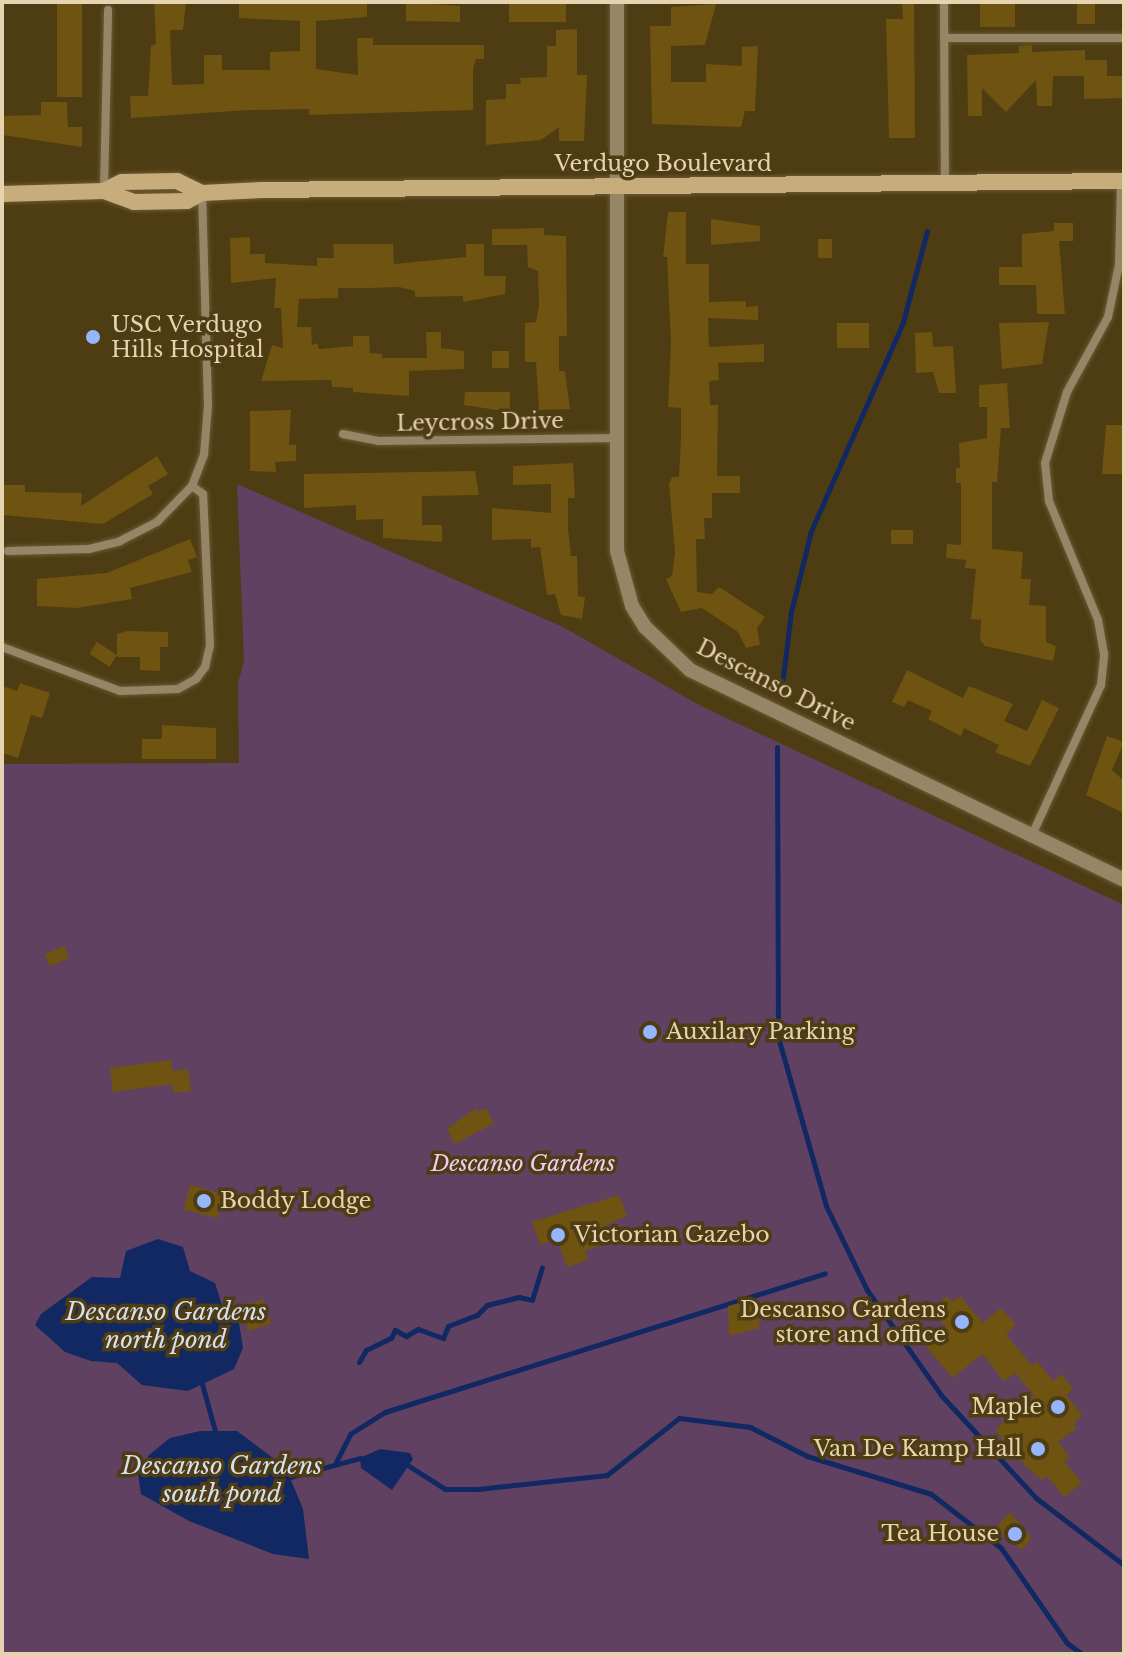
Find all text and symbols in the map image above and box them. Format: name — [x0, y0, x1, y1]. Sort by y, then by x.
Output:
street label: Verdugo Boulevard — [554, 151, 772, 177]
place label: USC Verdugo Hills Hospital — [111, 311, 264, 362]
marker: USC Verdugo Hills Hospital — [82, 326, 104, 348]
street label: Leycross Drive — [396, 407, 564, 437]
street label: Descanso Drive — [692, 634, 860, 736]
place label: Auxilary Parking — [666, 1019, 855, 1045]
marker: Auxilary Parking — [641, 1023, 659, 1041]
park label: Descanso Gardens — [431, 1151, 615, 1177]
place label: Boddy Lodge — [220, 1188, 372, 1214]
marker: Boddy Lodge — [195, 1192, 213, 1210]
place label: Victorian Gazebo — [574, 1222, 770, 1248]
marker: Victorian Gazebo — [549, 1226, 567, 1244]
place label: Descanso Gardens store and office — [740, 1296, 946, 1348]
water label: Descanso Gardens north pond — [66, 1298, 266, 1354]
marker: Descanso Gardens store and office — [953, 1313, 971, 1331]
place label: Maple — [971, 1394, 1042, 1420]
marker: Maple — [1049, 1398, 1067, 1416]
place label: Van De Kamp Hall — [814, 1436, 1022, 1462]
marker: Van De Kamp Hall — [1029, 1440, 1047, 1458]
water label: Descanso Gardens south pond — [122, 1452, 322, 1508]
place label: Tea House — [881, 1521, 999, 1547]
marker: Tea House — [1006, 1525, 1024, 1543]

